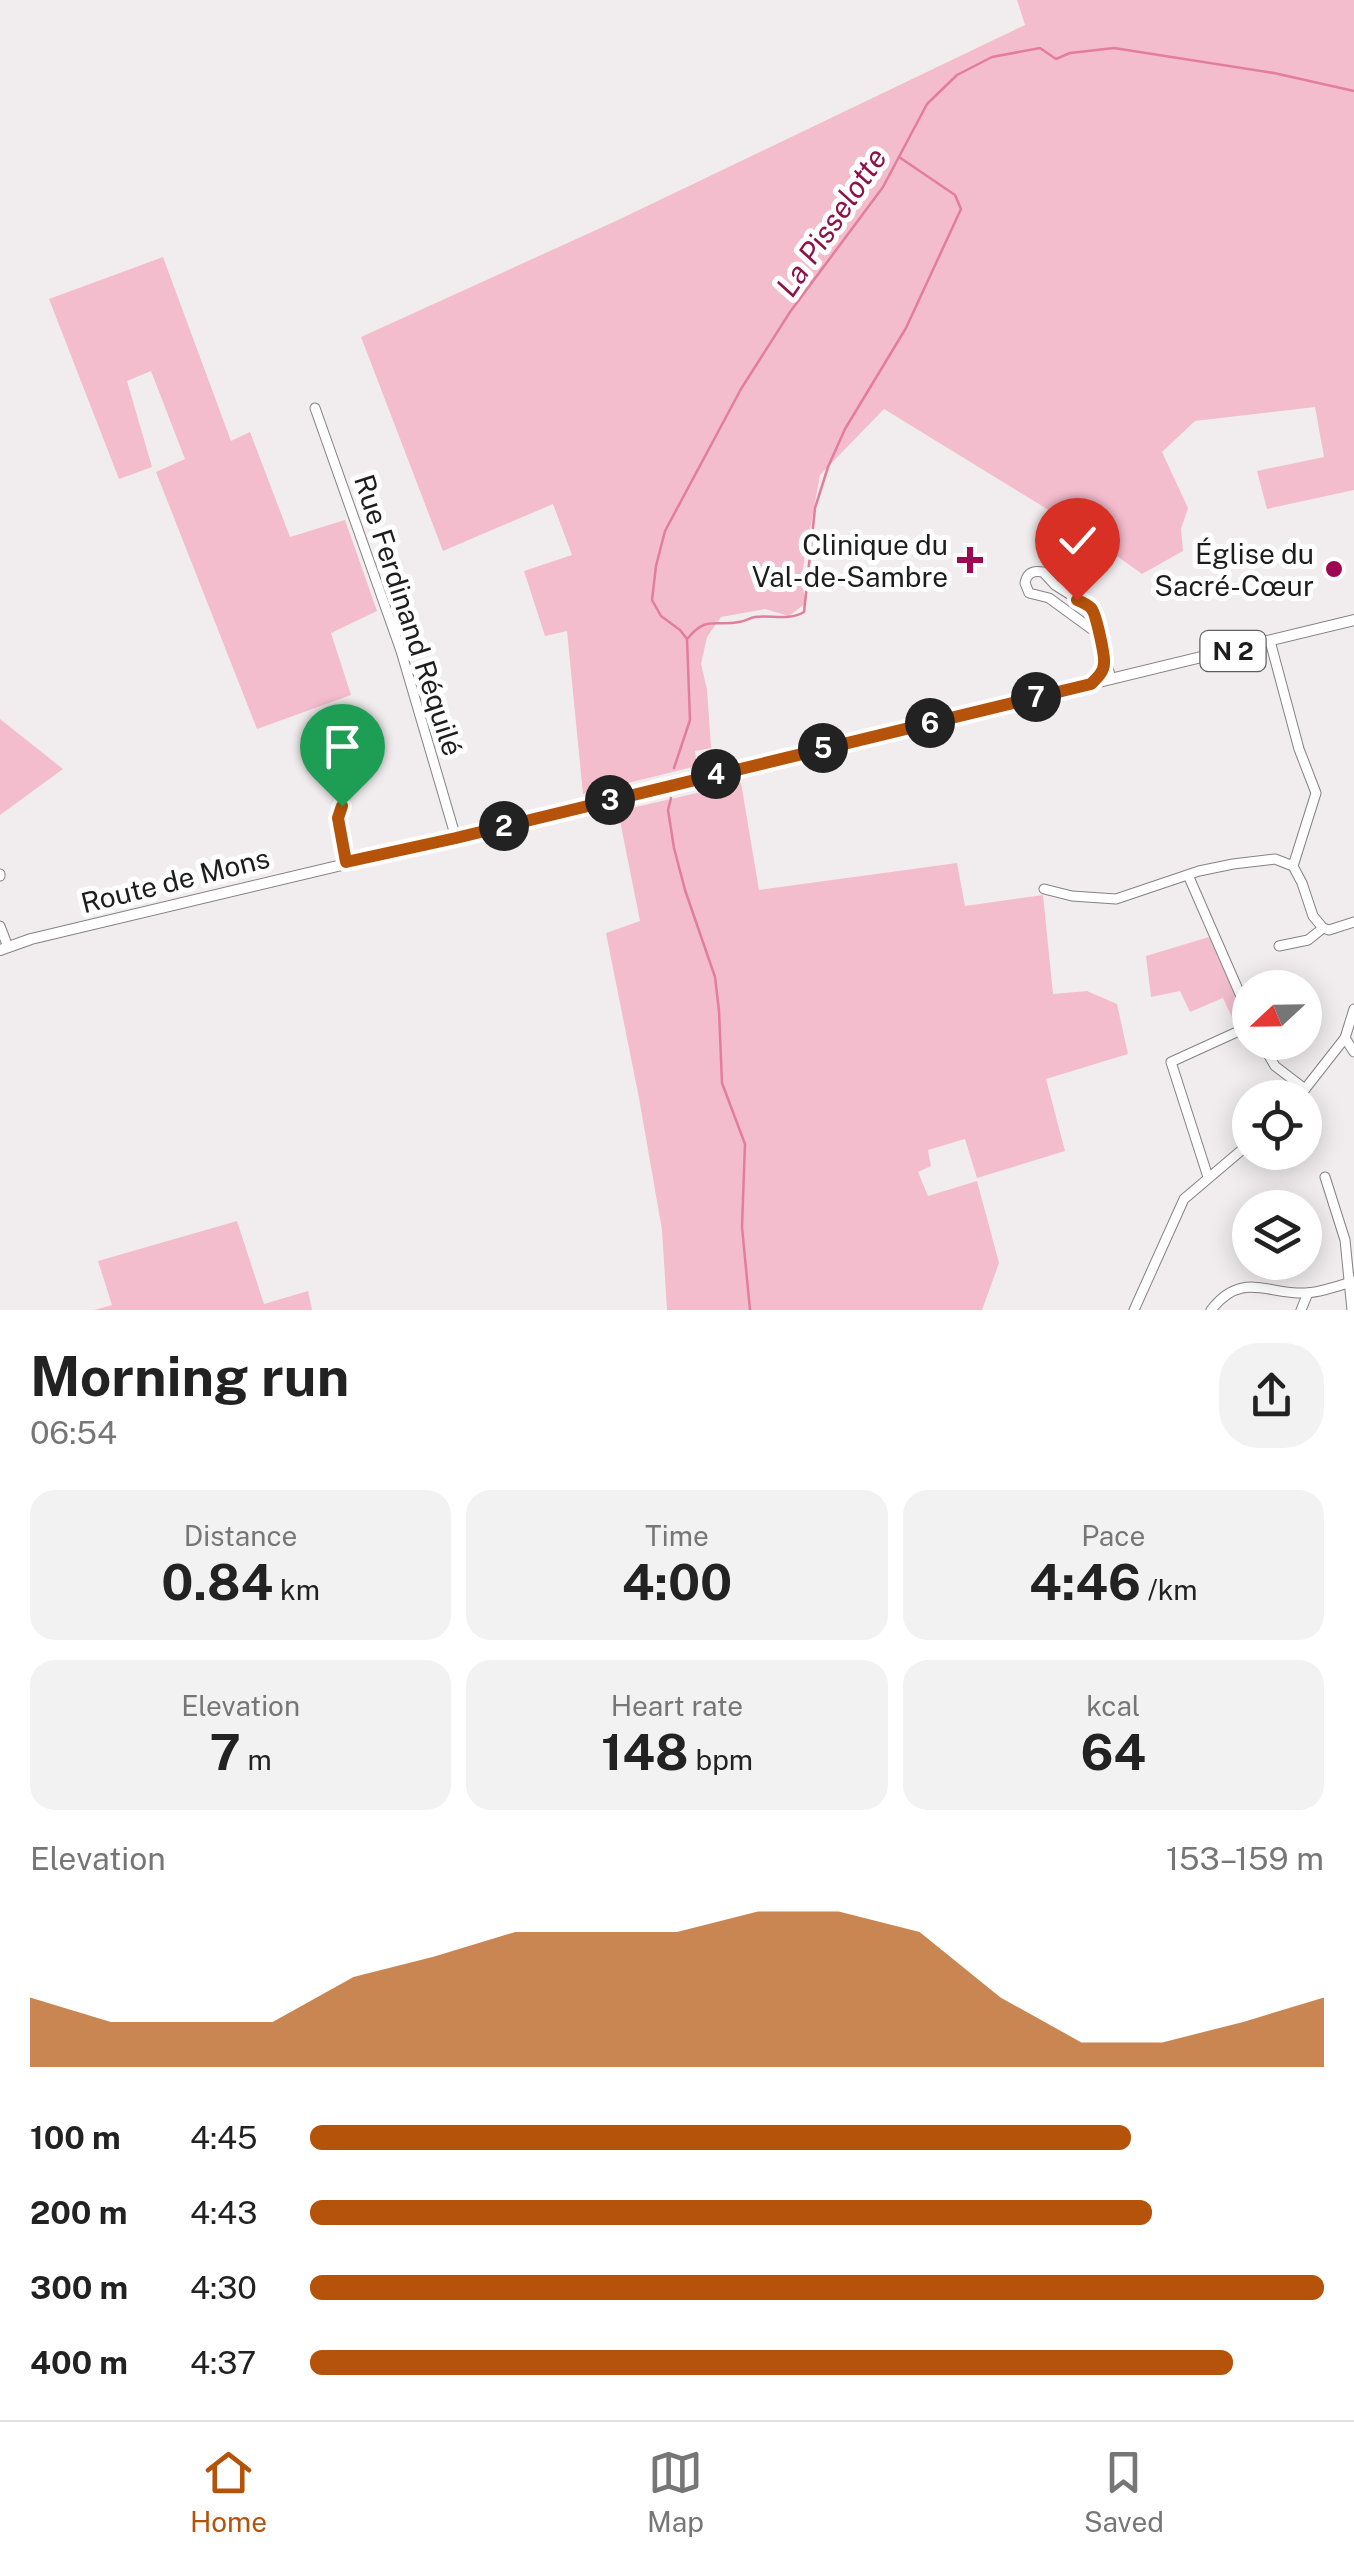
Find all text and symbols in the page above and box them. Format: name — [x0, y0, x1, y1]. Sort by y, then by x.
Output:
water label: La Pisselotte — [768, 141, 894, 303]
street label: Rue Ferdinand Réquilé — [348, 470, 470, 760]
pin — [1035, 498, 1120, 601]
icon: check — [1050, 513, 1105, 568]
place label: Clinique du Val-de-Sambre — [752, 528, 948, 593]
place label: Église du Sacré-Cœur — [1154, 537, 1314, 602]
marker: Clinique du Val-de-Sambre — [957, 547, 983, 573]
marker: Église du Sacré-Cœur — [1323, 558, 1345, 580]
road number: N 2 — [1200, 631, 1266, 671]
pin: 7 — [1011, 672, 1061, 722]
text: 7 — [1027, 680, 1045, 713]
pin: 6 — [905, 698, 955, 748]
pin — [300, 704, 385, 807]
text: 6 — [921, 706, 939, 739]
icon: arrive — [315, 719, 370, 774]
pin: 5 — [798, 723, 848, 773]
text: 5 — [814, 731, 832, 764]
pin: 4 — [691, 749, 741, 799]
text: 4 — [707, 757, 725, 790]
pin: 3 — [585, 775, 635, 825]
text: 3 — [601, 783, 619, 816]
pin: 2 — [479, 801, 529, 851]
text: 2 — [495, 809, 513, 842]
street label: Route de Mons — [77, 841, 273, 919]
north arrow — [1232, 970, 1322, 1060]
map controls — [1232, 970, 1322, 1280]
button: locate — [1232, 1080, 1322, 1170]
button: layers — [1232, 1190, 1322, 1280]
button: share — [1219, 1343, 1324, 1448]
text: Morning run — [30, 1344, 349, 1408]
text: 06:54 — [30, 1414, 117, 1451]
text: Distance — [184, 1519, 297, 1552]
text: Time — [645, 1519, 709, 1552]
text: Pace — [1081, 1519, 1145, 1552]
text: 0.84 — [161, 1552, 273, 1611]
text: 4:00 — [622, 1552, 732, 1611]
text: 4:46 — [1029, 1552, 1141, 1611]
text: km — [273, 1573, 320, 1606]
text: /km — [1141, 1573, 1198, 1606]
text: Elevation — [181, 1689, 300, 1722]
text: Heart rate — [611, 1689, 743, 1722]
text: kcal — [1086, 1689, 1140, 1722]
text: 7 — [209, 1722, 241, 1781]
text: 148 — [601, 1722, 689, 1781]
text: 64 — [1081, 1722, 1146, 1781]
text: m — [241, 1743, 272, 1776]
text: bpm — [689, 1743, 753, 1776]
text: Elevation — [30, 1840, 166, 1877]
text: 153–159 m — [1166, 1840, 1324, 1877]
text: 100 m — [30, 2119, 121, 2156]
text: 4:45 — [190, 2119, 257, 2156]
text: 200 m — [30, 2194, 127, 2231]
text: 4:43 — [190, 2194, 257, 2231]
text: 300 m — [30, 2269, 128, 2306]
text: 4:30 — [190, 2269, 257, 2306]
text: 400 m — [30, 2344, 128, 2381]
text: 4:37 — [190, 2344, 256, 2381]
tab: Home — [190, 2445, 267, 2538]
tab: Map — [647, 2445, 704, 2538]
tab: Saved — [1084, 2445, 1164, 2538]

